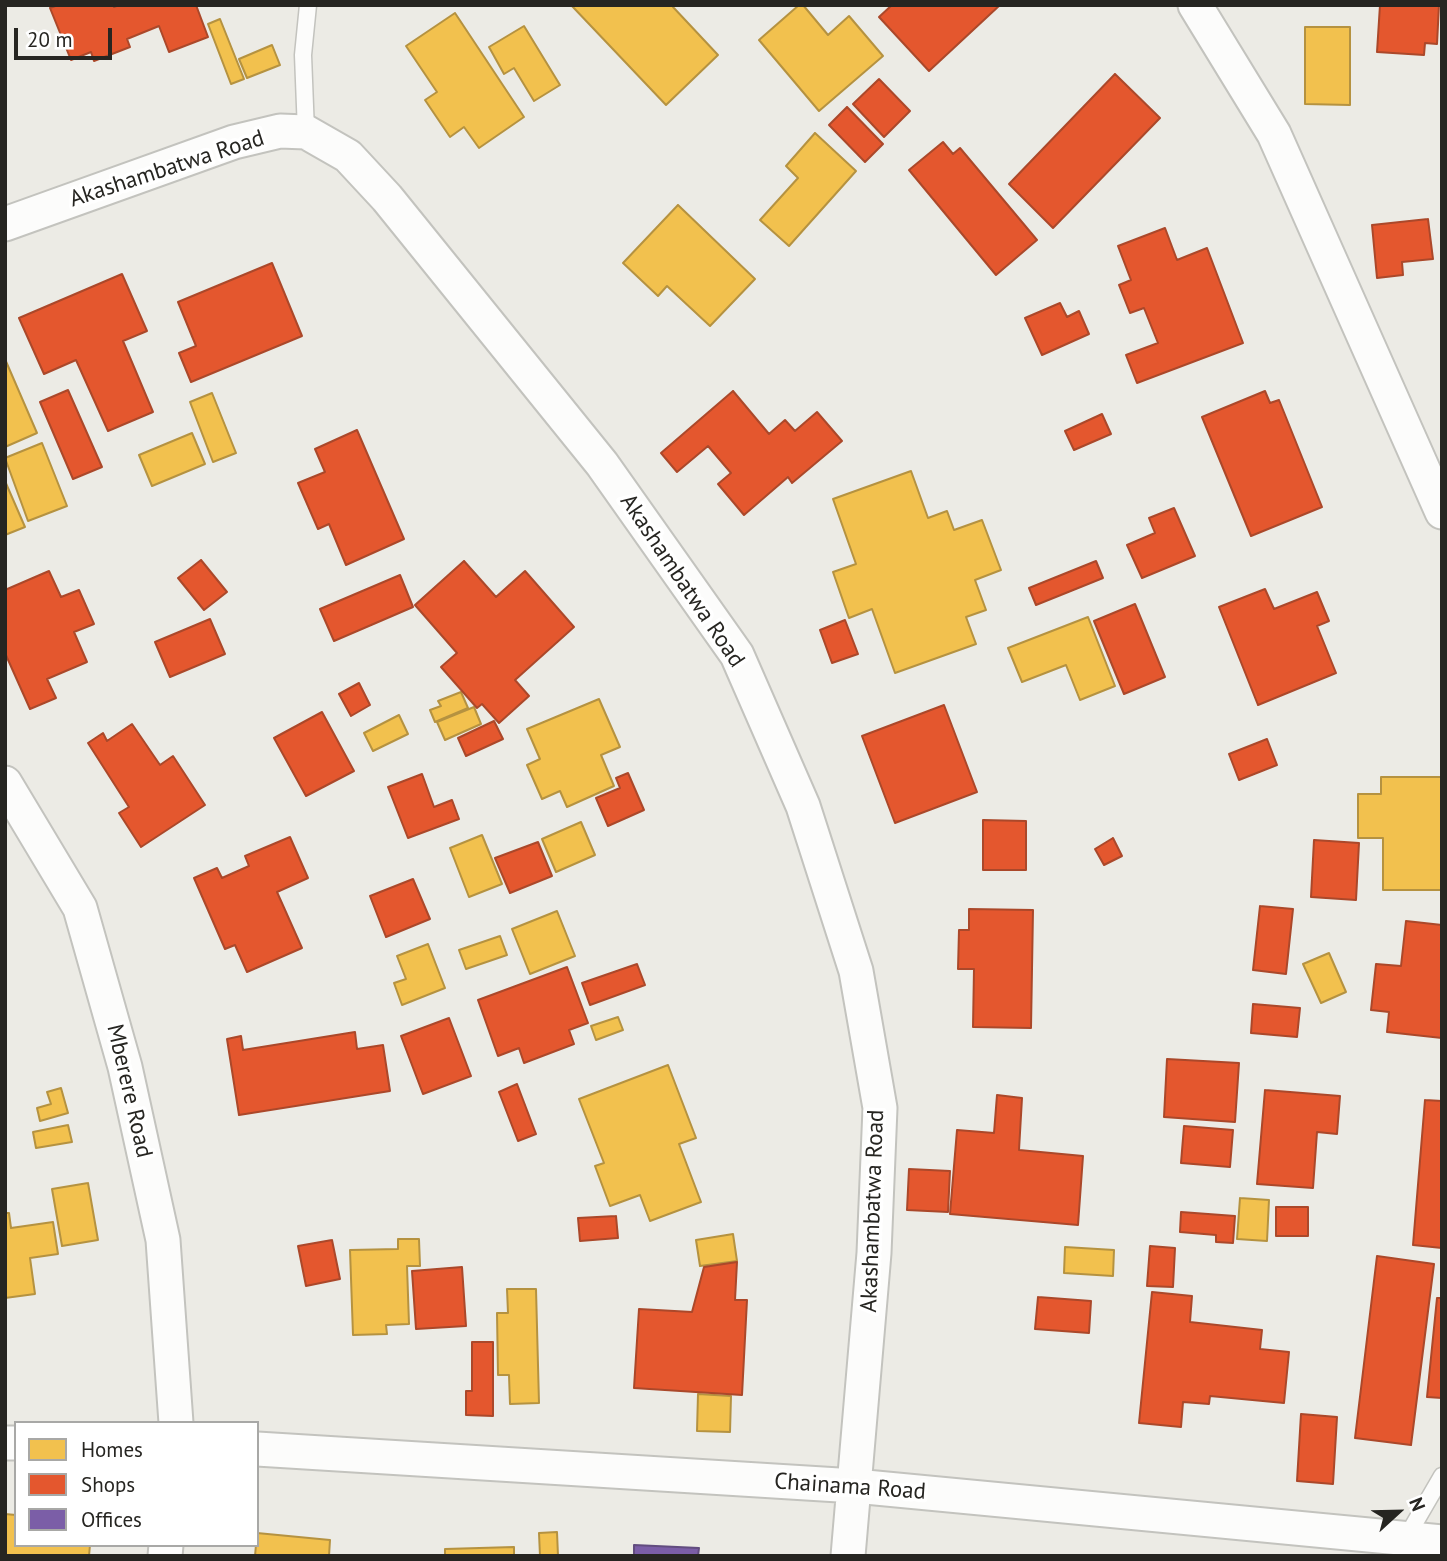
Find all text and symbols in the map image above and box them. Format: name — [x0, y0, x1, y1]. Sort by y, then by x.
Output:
scale bar — [18, 14, 116, 58]
text: 20 m — [27, 26, 73, 53]
street label: Akashambatwa Road — [66, 125, 268, 213]
street label: Akashambatwa Road — [614, 489, 750, 673]
street label: Mberere Road — [100, 1022, 158, 1160]
street label: Akashambatwa Road — [856, 1109, 890, 1313]
legend — [14, 1421, 259, 1547]
text: Homes — [81, 1436, 143, 1463]
street label: Chainama Road — [773, 1468, 927, 1506]
text: Shops — [81, 1471, 135, 1498]
north arrow — [1363, 1477, 1433, 1547]
text: N — [1404, 1494, 1431, 1514]
text: Offices — [81, 1506, 142, 1533]

